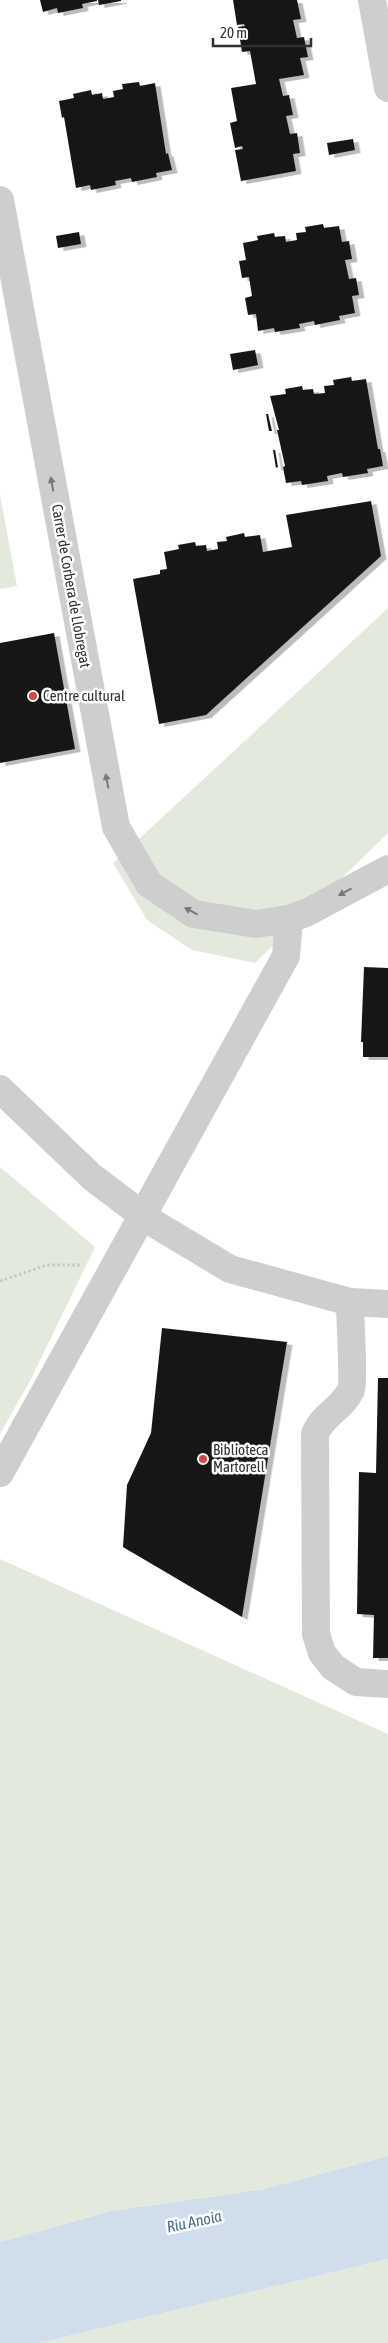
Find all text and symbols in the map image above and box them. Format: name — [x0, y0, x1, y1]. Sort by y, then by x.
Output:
scale bar — [213, 15, 310, 47]
text: 20 m — [220, 24, 247, 41]
one-way arrow — [48, 475, 56, 491]
street label: Carrer de Corbera de Llobregat — [49, 503, 94, 669]
place label: Centre cultural — [43, 687, 125, 704]
marker: Centre cultural — [27, 690, 39, 702]
one-way arrow — [103, 774, 111, 789]
one-way arrow — [337, 888, 352, 896]
one-way arrow — [183, 907, 198, 915]
place label: Biblioteca Martorell — [213, 1441, 269, 1475]
marker: Biblioteca Martorell — [197, 1453, 209, 1465]
water label: Riu Anoia — [165, 2206, 224, 2236]

